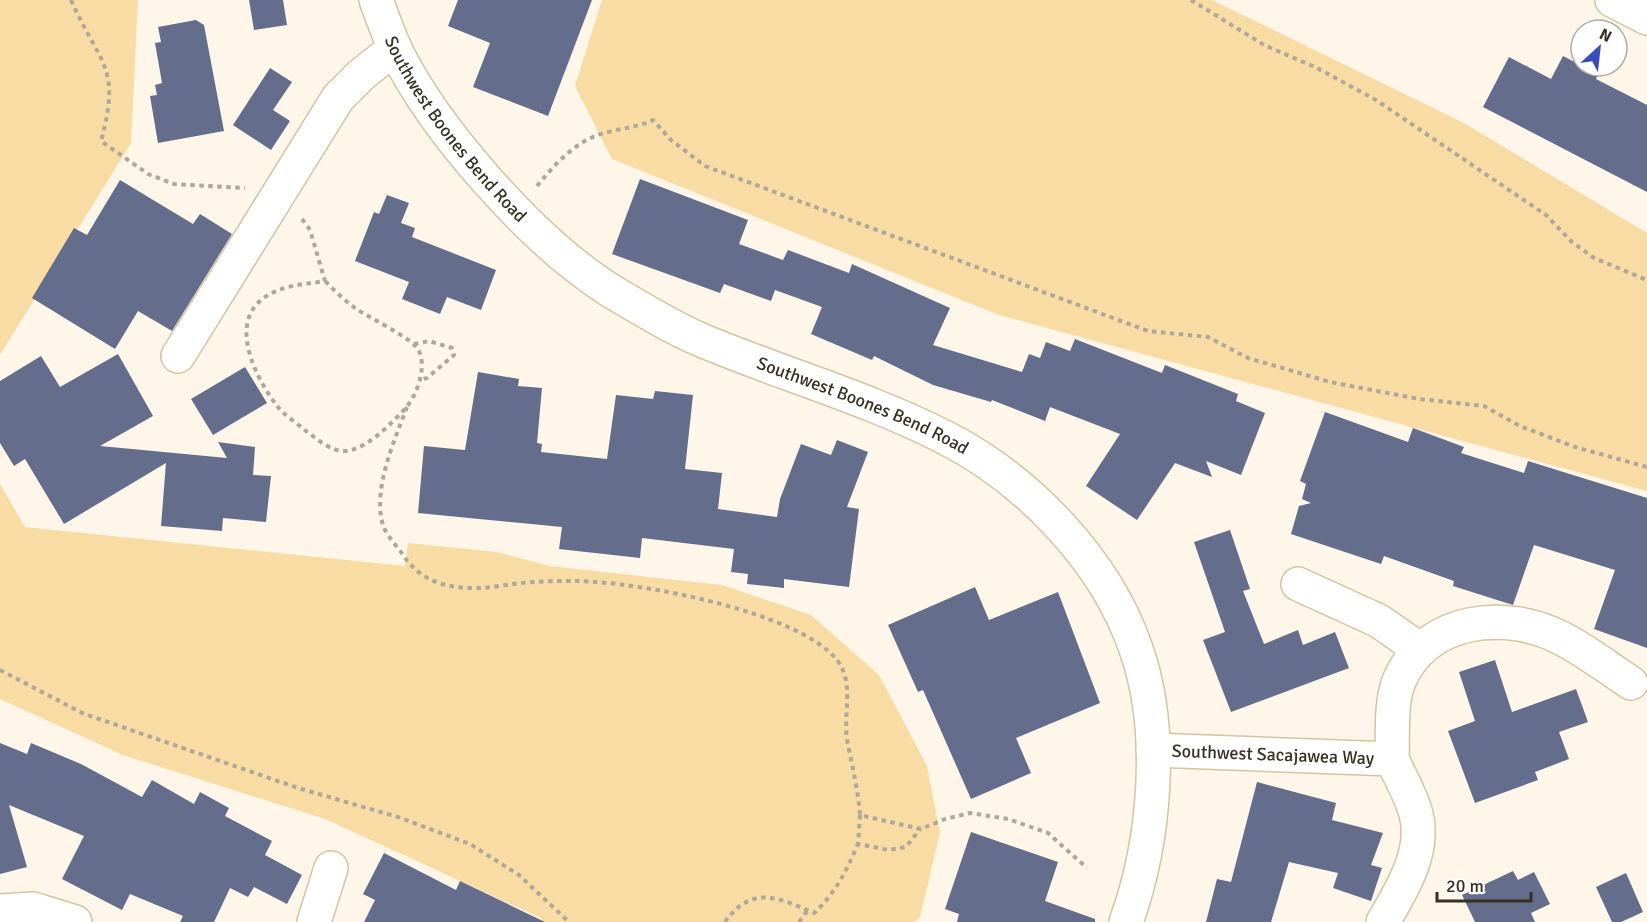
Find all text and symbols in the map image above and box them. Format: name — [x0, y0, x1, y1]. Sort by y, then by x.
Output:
north arrow — [1569, 18, 1629, 78]
text: N — [1596, 24, 1615, 47]
street label: Southwest Boones Bend Road — [380, 33, 531, 227]
street label: Southwest Boones Bend Road — [754, 352, 973, 459]
street label: Southwest Sacajawea Way — [1171, 740, 1375, 769]
scale bar — [1437, 865, 1532, 903]
text: 20 m — [1446, 875, 1484, 897]

